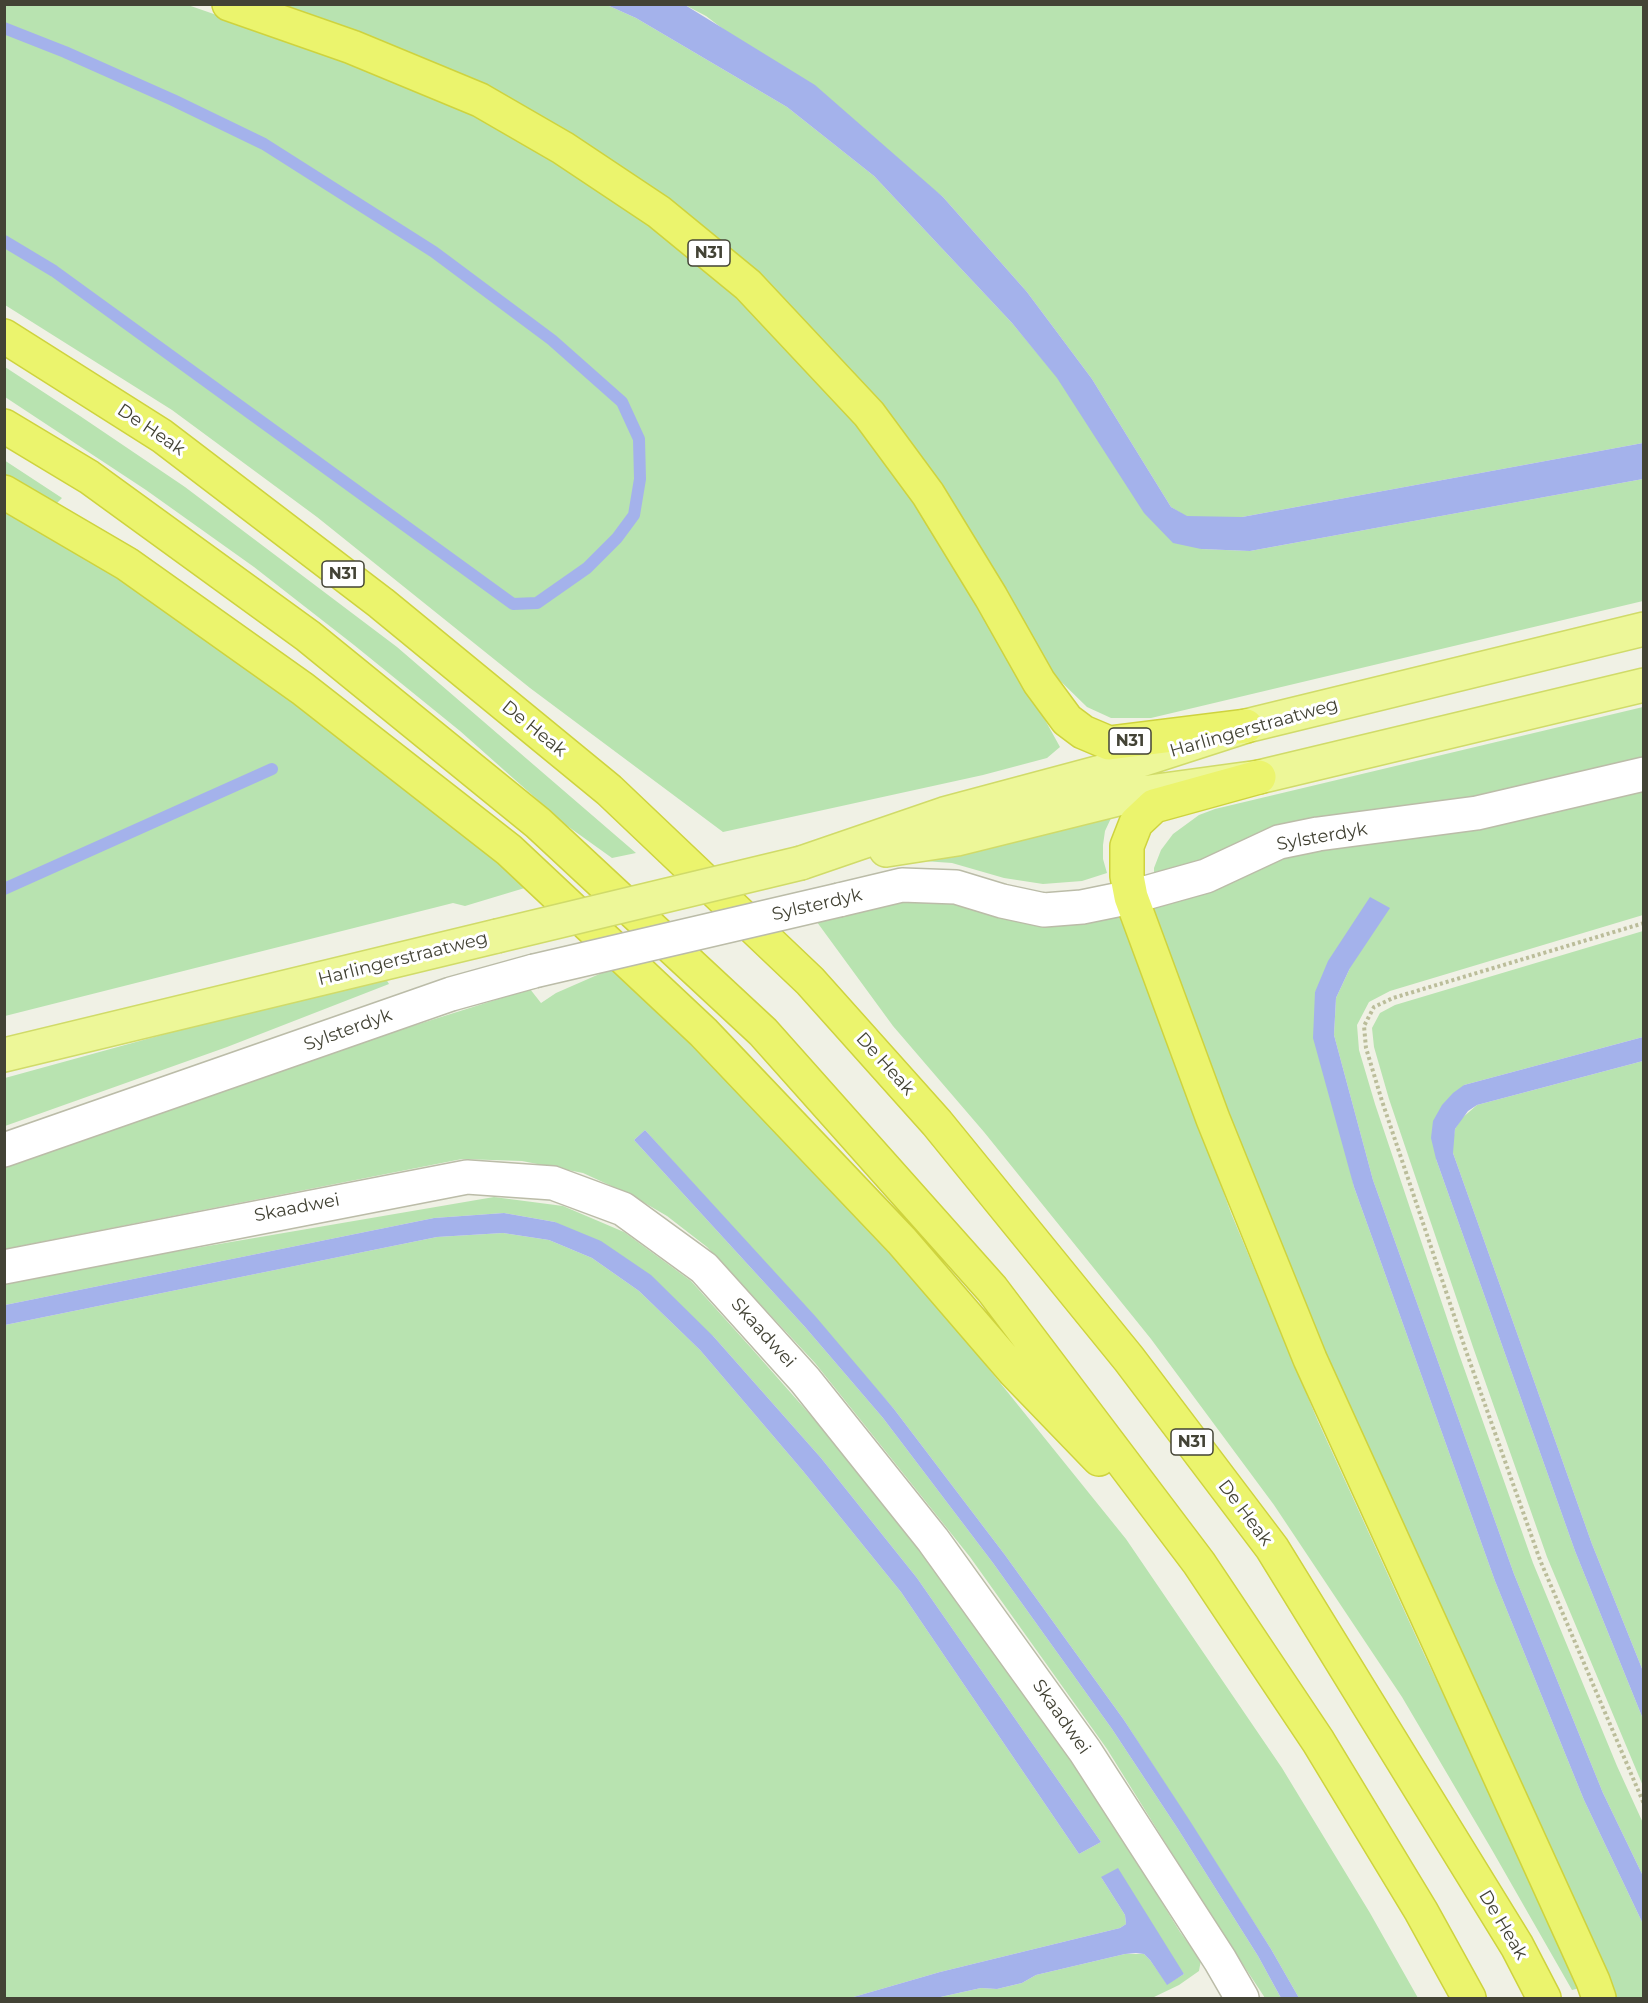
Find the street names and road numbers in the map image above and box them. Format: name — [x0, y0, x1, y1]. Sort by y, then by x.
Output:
road number: N31 — [688, 240, 730, 266]
street label: De Heak — [113, 399, 189, 461]
road number: N31 — [322, 561, 364, 587]
street label: Harlingerstraatweg — [1167, 694, 1341, 762]
street label: De Heak — [497, 696, 571, 762]
road number: N31 — [1109, 728, 1151, 754]
street label: Sylsterdyk — [1275, 818, 1369, 856]
street label: Sylsterdyk — [770, 884, 864, 926]
street label: Harlingerstraatweg — [316, 927, 490, 991]
street label: Sylsterdyk — [301, 1004, 395, 1056]
street label: De Heak — [851, 1028, 919, 1100]
street label: Skaadwei — [253, 1189, 341, 1227]
street label: Skaadwei — [726, 1294, 800, 1372]
road number: N31 — [1171, 1429, 1213, 1455]
street label: De Heak — [1213, 1476, 1277, 1550]
street label: Skaadwei — [1027, 1675, 1095, 1759]
street label: De Heak — [1474, 1886, 1532, 1964]

